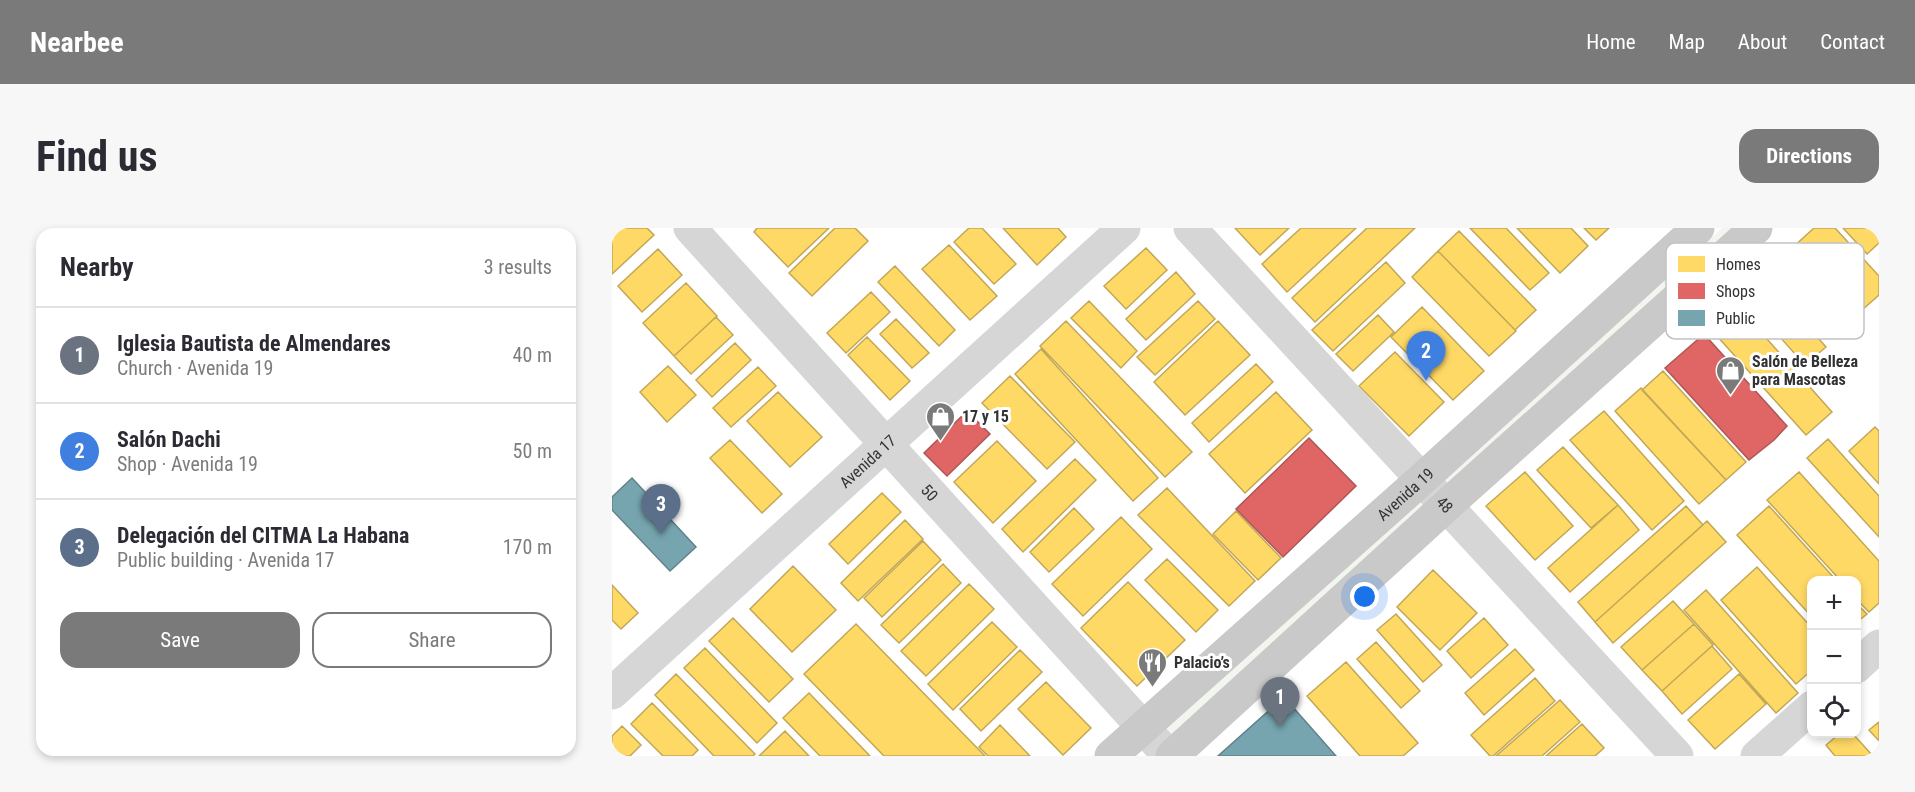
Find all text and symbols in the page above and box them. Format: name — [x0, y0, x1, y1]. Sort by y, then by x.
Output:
text: Nearbee — [30, 26, 124, 59]
text: Home — [1586, 30, 1636, 54]
text: Map — [1669, 30, 1705, 54]
text: About — [1738, 30, 1787, 54]
text: Contact — [1820, 30, 1885, 54]
button: Directions — [1739, 129, 1879, 183]
text: Find us — [36, 132, 157, 181]
legend — [1666, 243, 1864, 339]
text: Nearby — [60, 252, 134, 282]
text: 3 results — [484, 255, 552, 279]
text: Homes — [1716, 255, 1761, 274]
text: Shops — [1716, 282, 1755, 301]
text: Public — [1716, 309, 1755, 328]
text: Iglesia Bautista de Almendares — [117, 331, 391, 356]
pin: 2 — [1406, 332, 1446, 381]
text: 1 — [74, 343, 85, 367]
text: 40 m — [513, 343, 552, 367]
place label: Salón de Belleza para Mascotas — [1752, 352, 1859, 389]
shop icon: Salón de Belleza para Mascotas — [1715, 354, 1747, 396]
text: Church · Avenida 19 — [117, 356, 273, 380]
shop icon: 17 y 15 — [925, 400, 957, 442]
place label: 17 y 15 — [962, 407, 1009, 426]
text: Salón Dachi — [117, 427, 221, 452]
street label: Avenida 17 — [836, 431, 900, 492]
text: 2 — [74, 439, 85, 463]
text: 50 m — [513, 439, 552, 463]
text: Shop · Avenida 19 — [117, 452, 258, 476]
street label: Avenida 19 — [1373, 464, 1438, 525]
street label: 50 — [917, 481, 942, 505]
pin: 3 — [641, 484, 680, 534]
street label: 48 — [1432, 492, 1457, 517]
text: Delegación del CITMA La Habana — [117, 523, 410, 548]
text: 3 — [74, 535, 85, 559]
text: 170 m — [503, 535, 552, 559]
text: Public building · Avenida 17 — [117, 548, 334, 572]
map controls — [1807, 576, 1861, 738]
button: + — [1807, 576, 1861, 630]
your location — [1350, 582, 1379, 611]
button: Save — [60, 612, 300, 668]
button: Share — [312, 612, 552, 668]
button: − — [1807, 630, 1861, 684]
restaurant icon: Palacio’s — [1137, 646, 1169, 688]
place label: Palacio’s — [1174, 653, 1230, 672]
pin: 1 — [1260, 678, 1300, 727]
button: locate — [1807, 684, 1861, 738]

